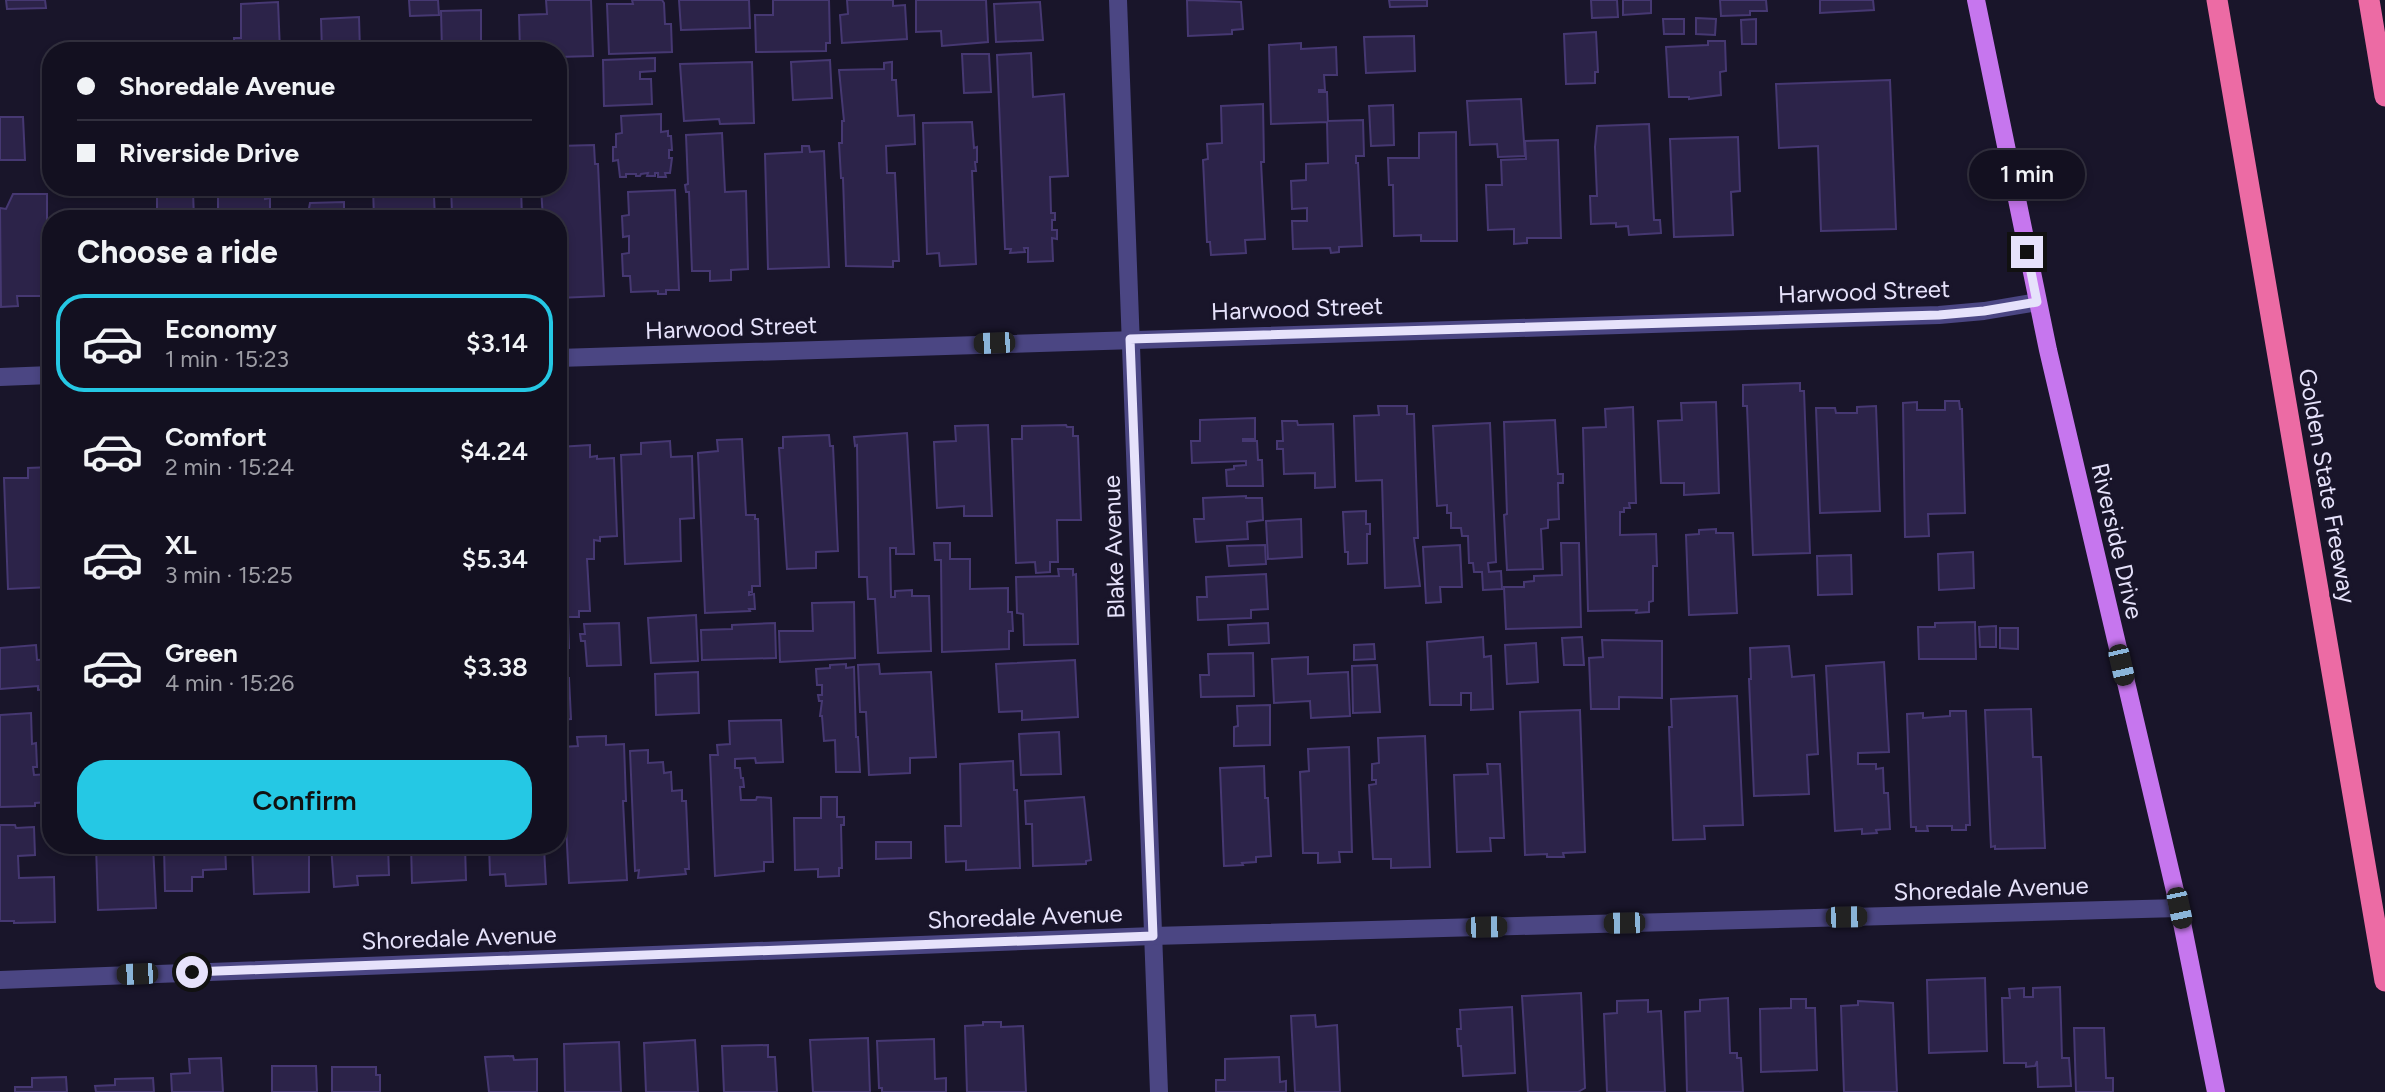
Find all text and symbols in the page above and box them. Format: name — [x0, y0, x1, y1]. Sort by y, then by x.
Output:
text: Shoredale Avenue — [119, 70, 335, 102]
text: Riverside Drive — [119, 137, 299, 169]
callout: 1 min — [1969, 150, 2085, 200]
text: 1 min — [2000, 160, 2054, 188]
text: Choose a ride — [77, 233, 278, 271]
route end — [2011, 236, 2043, 268]
street label: Harwood Street — [1778, 274, 1950, 309]
street label: Harwood Street — [1211, 291, 1383, 326]
street label: Harwood Street — [645, 310, 817, 345]
icon: car — [81, 312, 144, 375]
text: Economy — [165, 313, 277, 345]
text: $3.14 — [466, 327, 528, 359]
car — [973, 332, 1016, 354]
text: 1 min · 15:23 — [165, 345, 289, 373]
street label: Golden State Freeway — [2293, 366, 2362, 606]
icon: car — [81, 420, 144, 483]
text: Comfort — [165, 421, 267, 453]
text: $4.24 — [460, 435, 528, 467]
text: 2 min · 15:24 — [165, 453, 294, 481]
street label: Riverside Drive — [2085, 460, 2150, 622]
street label: Blake Avenue — [1097, 475, 1131, 619]
icon: car — [81, 528, 144, 591]
text: XL — [165, 529, 197, 561]
text: $5.34 — [462, 543, 528, 575]
text: 3 min · 15:25 — [165, 561, 293, 589]
icon: car — [81, 636, 144, 699]
text: Green — [165, 637, 238, 669]
car — [2107, 642, 2136, 688]
text: $3.38 — [463, 651, 528, 683]
text: 4 min · 15:26 — [165, 669, 294, 697]
button: Confirm — [77, 760, 532, 840]
street label: Shoredale Avenue — [1893, 871, 2089, 906]
car — [2165, 885, 2194, 931]
street label: Shoredale Avenue — [927, 899, 1123, 934]
car — [1825, 906, 1868, 928]
car — [1603, 912, 1646, 934]
car — [1465, 916, 1508, 938]
street label: Shoredale Avenue — [361, 920, 557, 955]
route start — [176, 956, 208, 988]
car — [116, 963, 159, 985]

